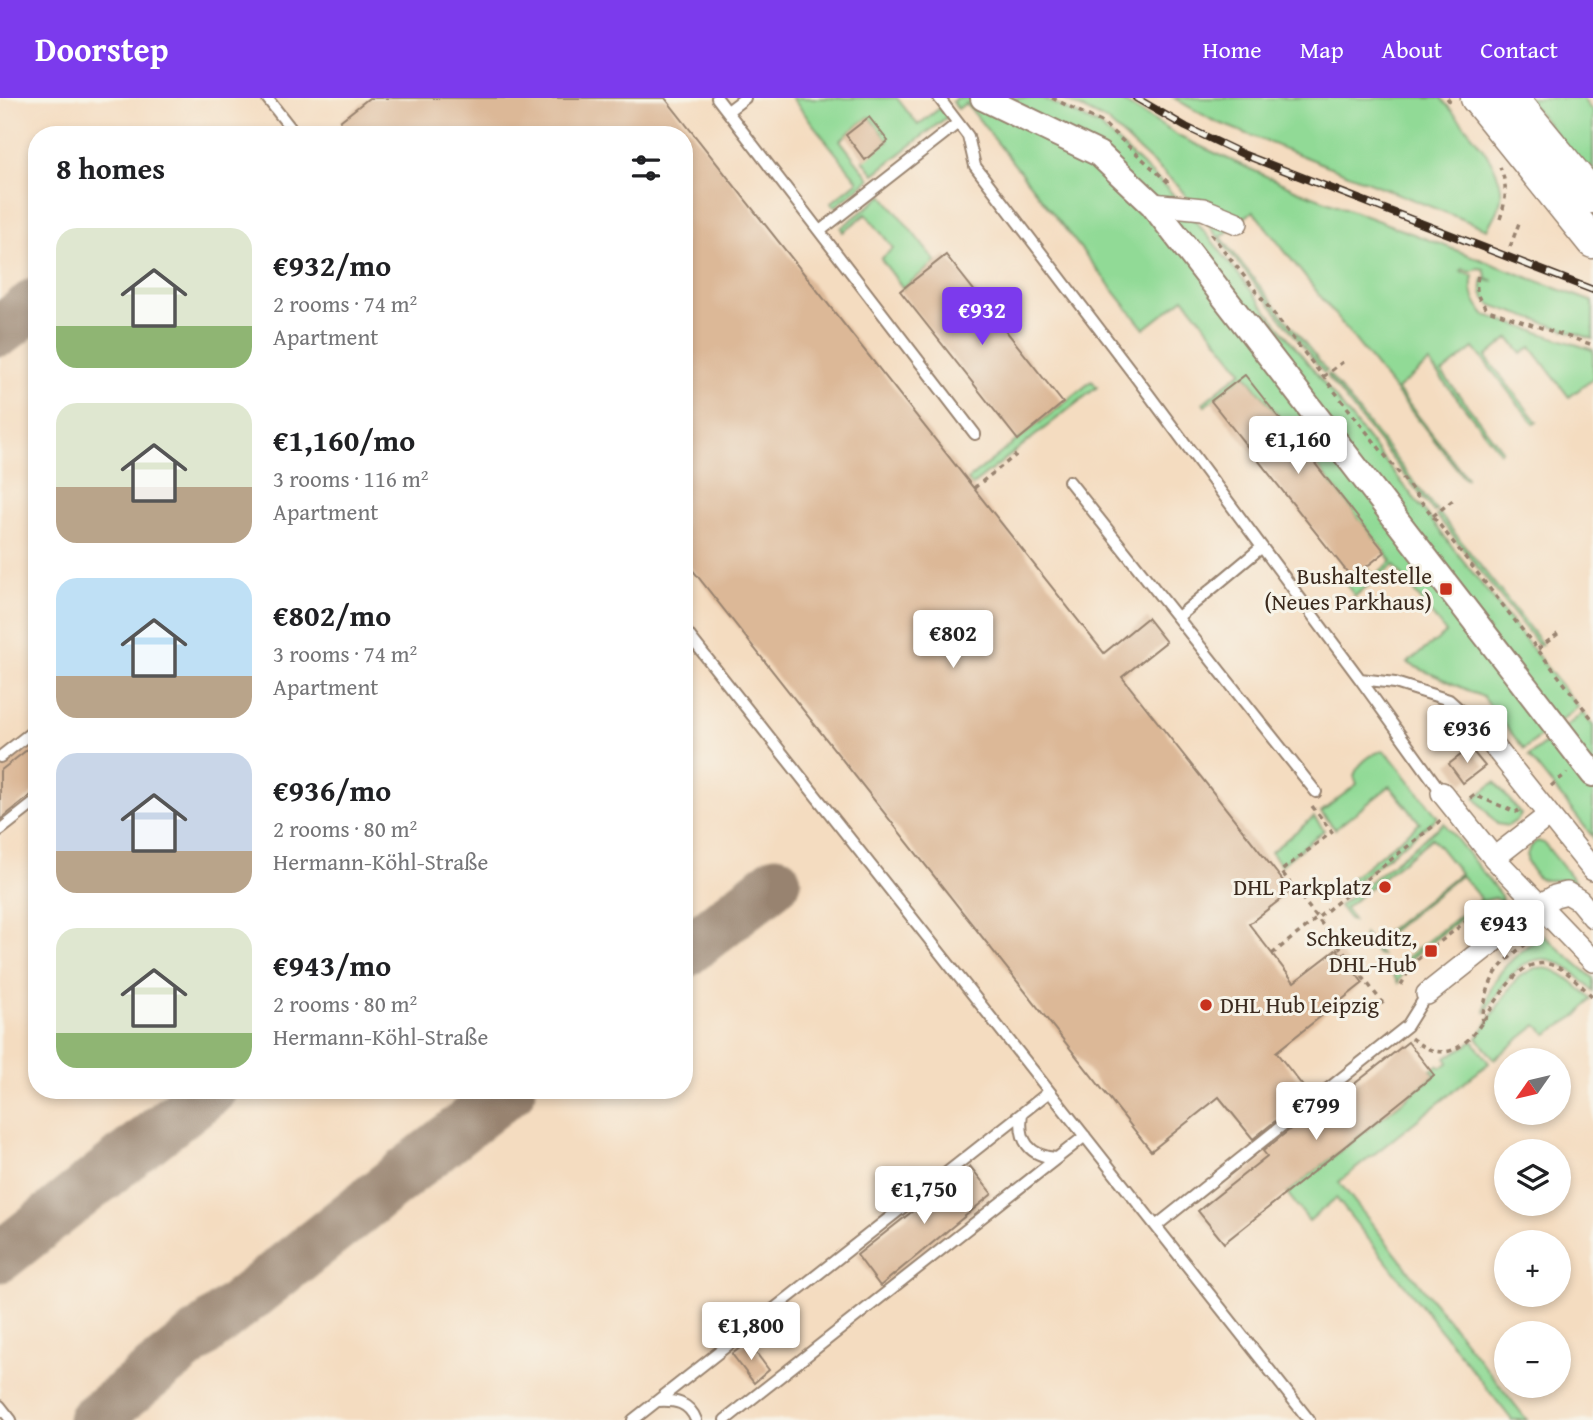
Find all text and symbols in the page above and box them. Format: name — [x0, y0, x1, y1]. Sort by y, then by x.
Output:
text: Doorstep — [35, 25, 168, 73]
text: Home — [1203, 32, 1262, 67]
text: Map — [1300, 32, 1344, 67]
text: About — [1382, 32, 1442, 67]
text: Contact — [1480, 32, 1558, 67]
text: 8 homes — [56, 146, 165, 190]
icon: filters — [627, 149, 665, 187]
text: €932/mo — [273, 243, 391, 287]
icon: home — [112, 256, 196, 340]
text: 2 rooms · 74 m² — [273, 287, 417, 320]
pin: €932 — [941, 288, 1023, 347]
text: €932 — [958, 293, 1006, 326]
text: Apartment — [273, 320, 378, 353]
pin: €1,160 — [1241, 416, 1355, 476]
text: €1,160/mo — [273, 418, 415, 462]
text: €1,160 — [1265, 422, 1331, 455]
icon: home — [112, 431, 196, 515]
text: 3 rooms · 116 m² — [273, 462, 428, 495]
text: Apartment — [273, 495, 378, 528]
place label: Bushaltestelle (Neues Parkhaus) — [1264, 559, 1432, 618]
marker: Bushaltestelle (Neues Parkhaus) — [1438, 581, 1454, 597]
text: €802/mo — [273, 593, 391, 637]
icon: home — [112, 606, 196, 690]
pin: €802 — [912, 610, 994, 670]
text: €802 — [929, 616, 977, 649]
text: 3 rooms · 74 m² — [273, 637, 417, 670]
text: Apartment — [273, 670, 378, 703]
pin: €936 — [1426, 706, 1508, 765]
text: €936 — [1443, 711, 1491, 744]
text: €936/mo — [273, 768, 391, 812]
icon: home — [112, 781, 196, 865]
text: 2 rooms · 80 m² — [273, 812, 417, 845]
text: Hermann-Köhl-Straße — [273, 845, 488, 878]
place label: DHL Parkplatz — [1233, 870, 1371, 903]
marker: DHL Parkplatz — [1377, 879, 1393, 895]
pin: €943 — [1463, 900, 1545, 960]
text: €943 — [1480, 906, 1528, 939]
place label: Schkeuditz, DHL-Hub — [1306, 921, 1417, 980]
text: €943/mo — [273, 943, 391, 987]
marker: Schkeuditz, DHL-Hub — [1423, 943, 1439, 959]
icon: home — [112, 956, 196, 1040]
text: 2 rooms · 80 m² — [273, 987, 417, 1020]
place label: DHL Hub Leipzig — [1220, 988, 1380, 1021]
marker: DHL Hub Leipzig — [1198, 997, 1214, 1013]
text: Hermann-Köhl-Straße — [273, 1020, 488, 1053]
north arrow — [1494, 1048, 1572, 1125]
map controls — [1494, 1048, 1571, 1398]
pin: €799 — [1275, 1082, 1357, 1142]
text: €799 — [1292, 1088, 1340, 1121]
button: layers — [1494, 1139, 1571, 1216]
pin: €1,750 — [867, 1166, 981, 1226]
text: €1,750 — [891, 1172, 957, 1205]
button: + — [1494, 1230, 1571, 1307]
pin: €1,800 — [694, 1302, 808, 1362]
text: €1,800 — [718, 1308, 784, 1341]
button: − — [1494, 1321, 1571, 1398]

